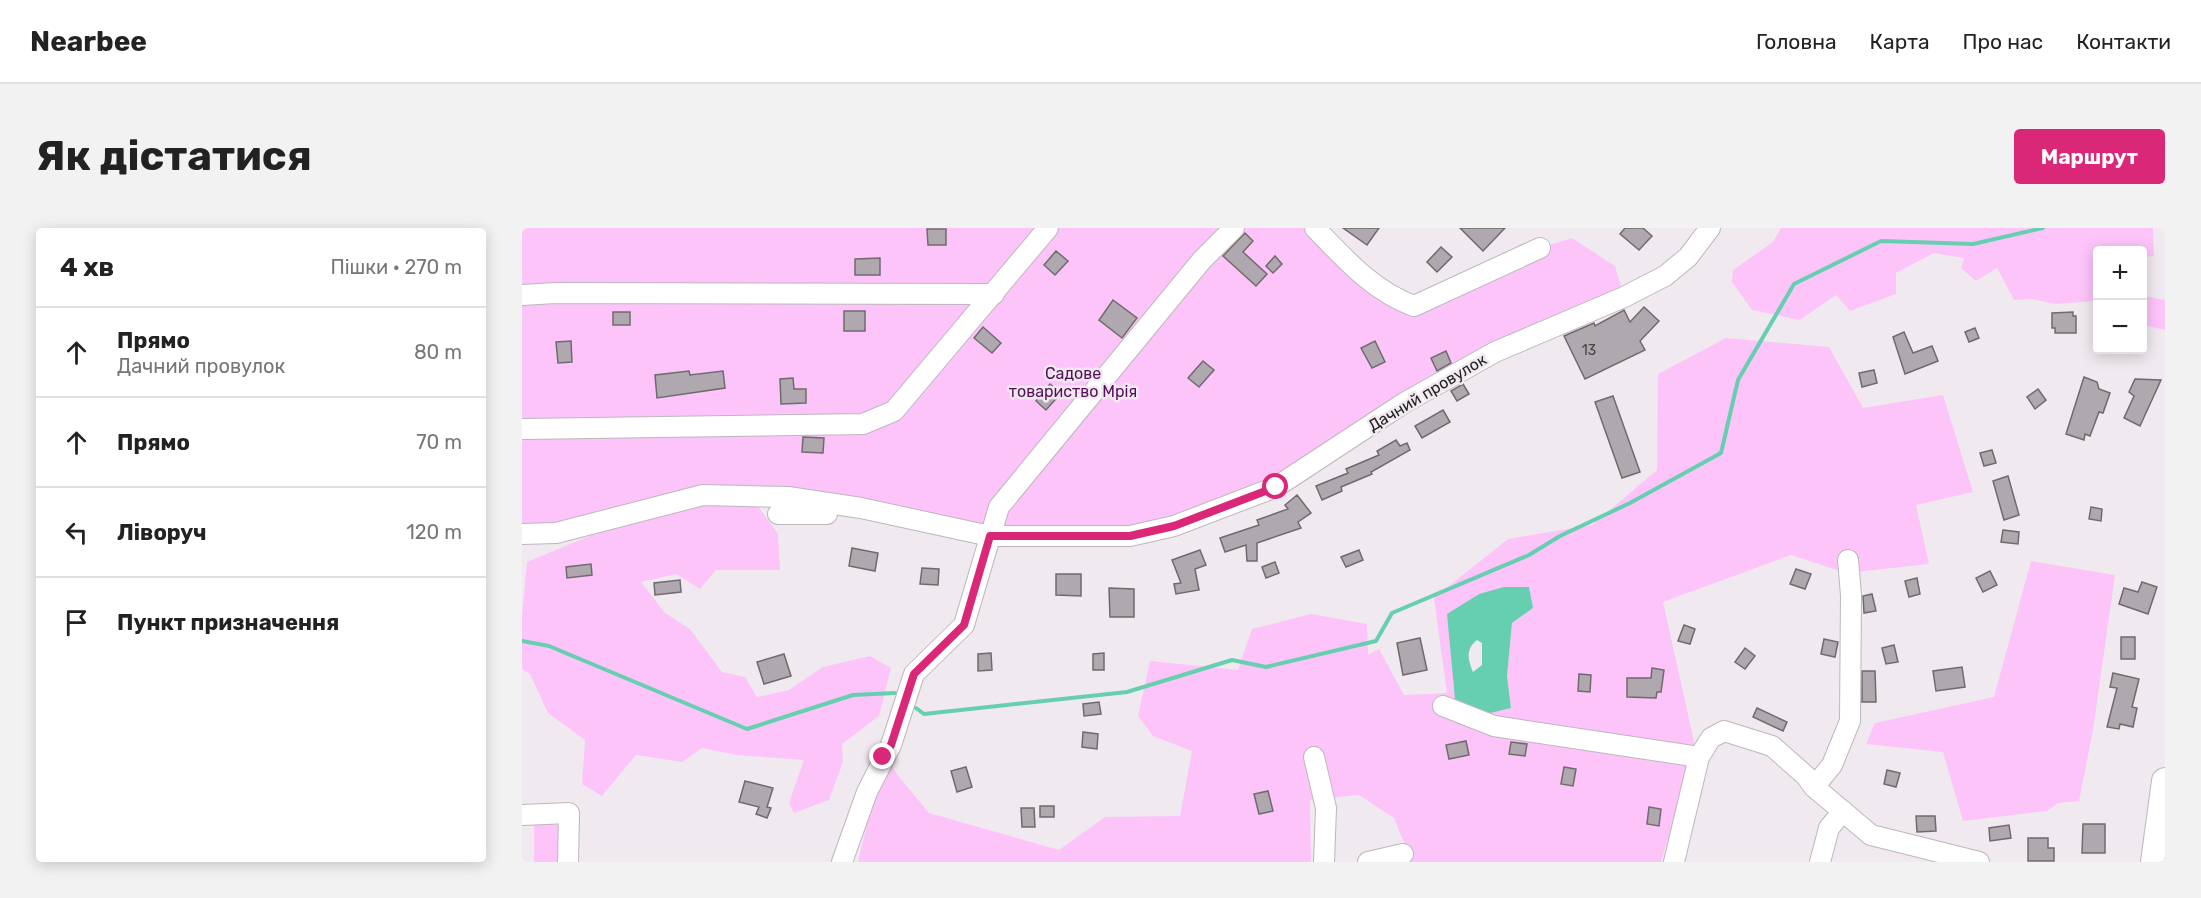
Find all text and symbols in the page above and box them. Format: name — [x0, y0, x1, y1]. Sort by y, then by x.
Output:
text: Nearbee — [30, 25, 147, 58]
text: Головна — [1756, 29, 1837, 54]
text: Карта — [1870, 29, 1930, 54]
text: Про нас — [1963, 29, 2043, 54]
text: Контакти — [2076, 29, 2171, 54]
button: Маршрут — [2014, 129, 2165, 184]
text: Як дістатися — [36, 131, 312, 181]
map controls — [2093, 246, 2147, 354]
button: + — [2093, 246, 2147, 300]
text: 4 хв — [60, 252, 114, 283]
text: Пішки · 270 m — [330, 255, 462, 279]
button: − — [2093, 300, 2147, 354]
text: Прямо — [117, 327, 190, 354]
icon: ahead — [60, 336, 93, 369]
text: 80 m — [414, 340, 462, 364]
house number: 13 — [1582, 342, 1596, 359]
street label: Дачний провулок — [1365, 349, 1490, 435]
text: Дачний провулок — [117, 354, 285, 378]
park label: Садове товариство Мрія — [1009, 364, 1137, 401]
icon: ahead — [60, 426, 93, 459]
text: Прямо — [117, 429, 190, 456]
text: 70 m — [416, 430, 462, 454]
route start — [1262, 473, 1288, 499]
icon: left — [60, 516, 93, 549]
text: Ліворуч — [117, 519, 207, 546]
text: 120 m — [406, 520, 462, 544]
icon: arrive — [60, 606, 93, 639]
text: Пункт призначення — [117, 609, 339, 636]
route end — [869, 743, 895, 769]

